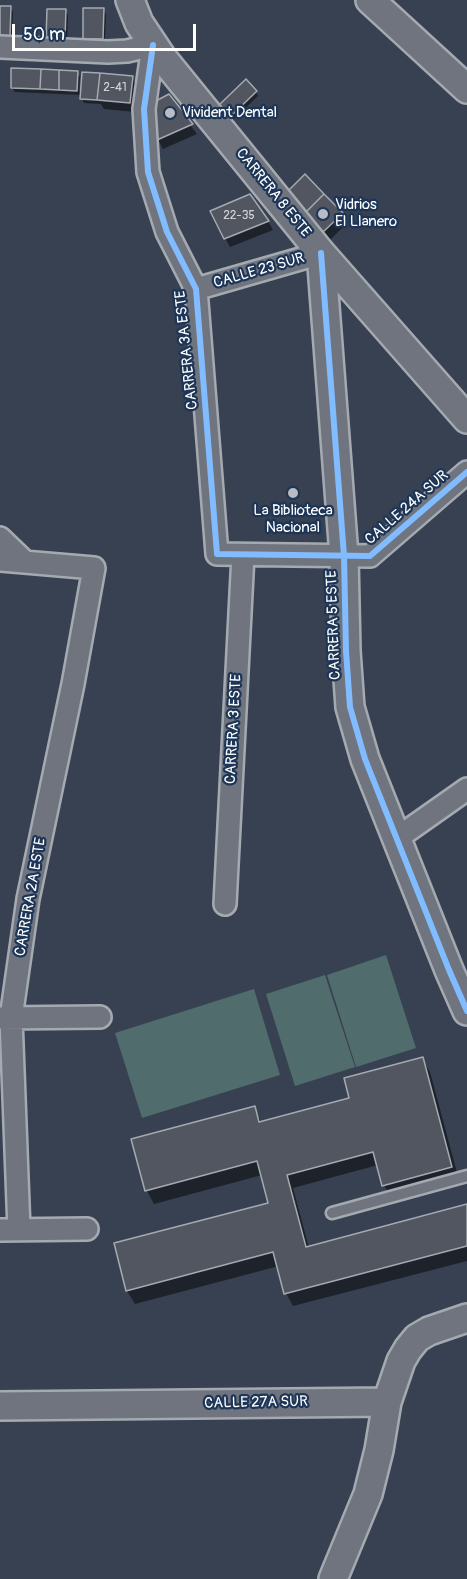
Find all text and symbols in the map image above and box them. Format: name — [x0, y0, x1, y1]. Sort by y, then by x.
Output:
scale bar — [15, 12, 200, 50]
text: 50 m — [23, 23, 65, 46]
house number: 2-41 — [103, 81, 127, 95]
place label: Vivident Dental — [182, 104, 277, 122]
marker: Vivident Dental — [163, 106, 177, 120]
street label: CARRERA 8 ESTE — [232, 145, 314, 241]
place label: Vidrios El Llanero — [335, 196, 397, 231]
marker: Vidrios El Llanero — [316, 207, 330, 221]
house number: 22-35 — [223, 209, 255, 223]
street label: CALLE 23 SUR — [211, 249, 307, 293]
street label: CARRERA 3A ESTE — [172, 289, 202, 411]
street label: CALLE 24A SUR — [362, 467, 452, 549]
marker: La Biblioteca Nacional — [286, 486, 300, 500]
place label: La Biblioteca Nacional — [253, 502, 333, 537]
street label: CARRERA 5 ESTE — [323, 570, 345, 680]
street label: CARRERA 3 ESTE — [222, 674, 246, 784]
street label: CARRERA 2A ESTE — [12, 836, 50, 958]
street label: CALLE 27A SUR — [204, 1393, 308, 1413]

